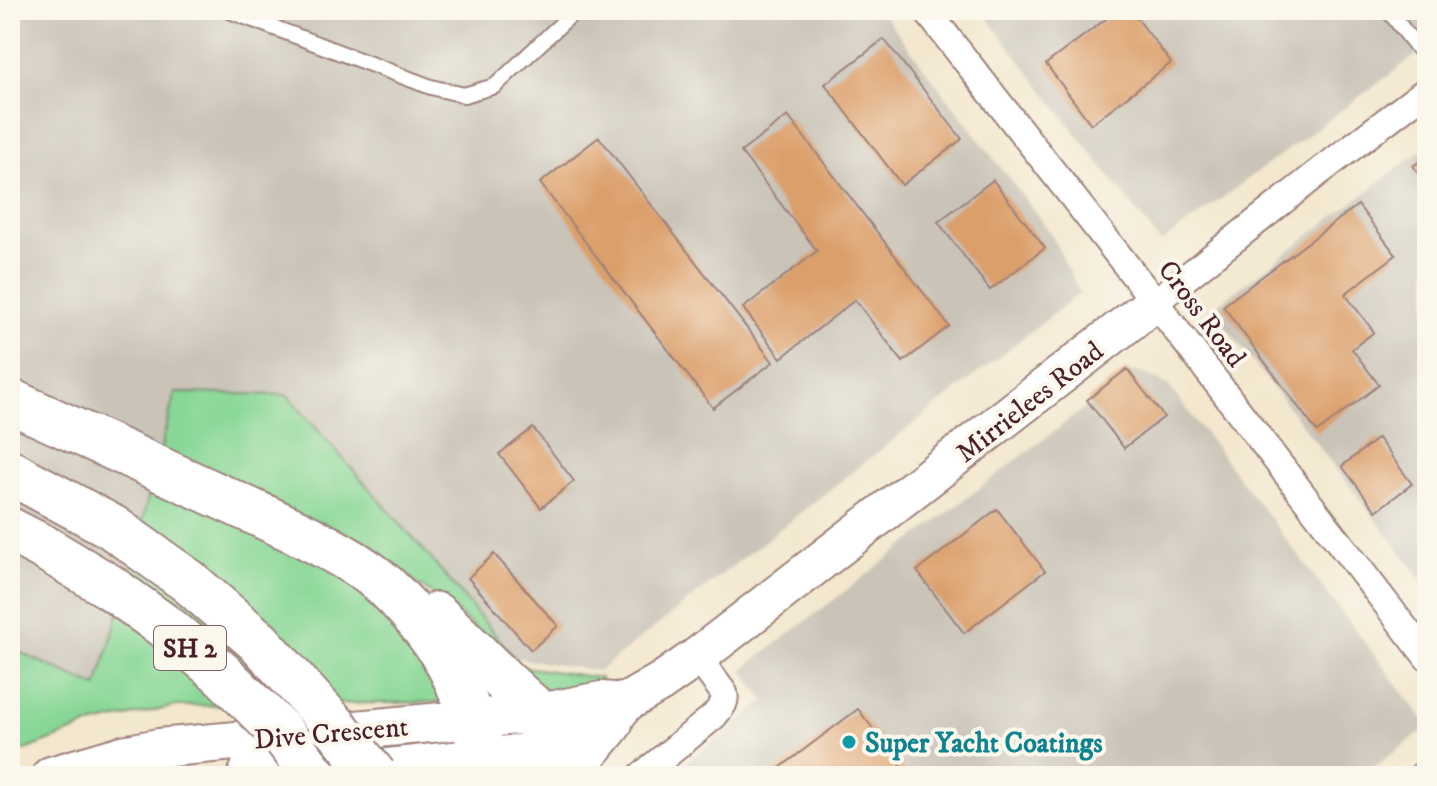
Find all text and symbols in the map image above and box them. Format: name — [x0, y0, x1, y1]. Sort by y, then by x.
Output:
street label: Cross Road — [1150, 253, 1253, 374]
street label: Mirrielees Road — [949, 334, 1111, 471]
road number: SH 2 — [154, 626, 226, 670]
street label: Dive Crescent — [252, 709, 410, 758]
place label: Super Yacht Coatings — [865, 726, 1103, 761]
marker: Super Yacht Coatings — [840, 733, 858, 751]

